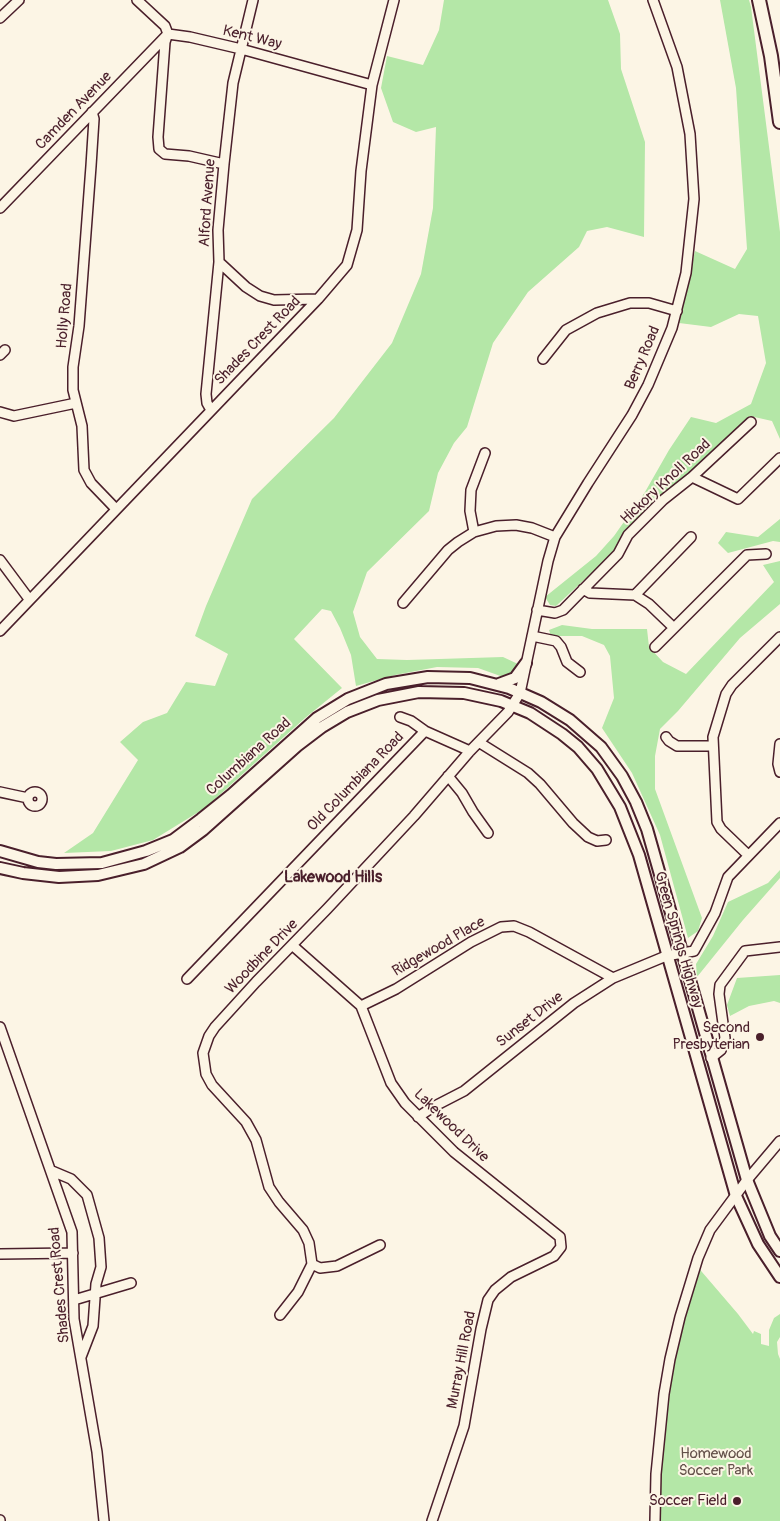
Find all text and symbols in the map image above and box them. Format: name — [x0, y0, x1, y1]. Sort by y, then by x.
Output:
street label: Kent Way — [221, 22, 283, 54]
street label: Camden Avenue — [32, 68, 116, 154]
street label: Alford Avenue — [196, 158, 220, 248]
street label: Holly Road — [53, 283, 77, 349]
street label: Shades Crest Road — [211, 293, 305, 389]
street label: Berry Road — [622, 323, 664, 393]
street label: Hickory Knoll Road — [617, 436, 715, 528]
street label: Columbiana Road — [203, 714, 295, 800]
street label: Old Columbiana Road — [304, 729, 408, 835]
district label: Lakewood Hills — [284, 868, 382, 888]
street label: Green Springs Highway — [650, 870, 706, 1010]
street label: Ridgewood Place — [389, 913, 489, 981]
street label: Woodbine Drive — [222, 916, 302, 998]
street label: Sunset Drive — [493, 988, 567, 1052]
place label: Second Presbyterian — [673, 1019, 750, 1054]
marker: Second Presbyterian — [754, 1031, 766, 1043]
street label: Lakewood Drive — [410, 1085, 492, 1167]
street label: Shades Crest Road — [46, 1226, 74, 1344]
street label: Murray Hill Road — [444, 1310, 480, 1410]
park label: Homewood Soccer Park — [679, 1445, 753, 1480]
place label: Soccer Field — [649, 1492, 727, 1510]
marker: Soccer Field — [731, 1495, 743, 1507]

